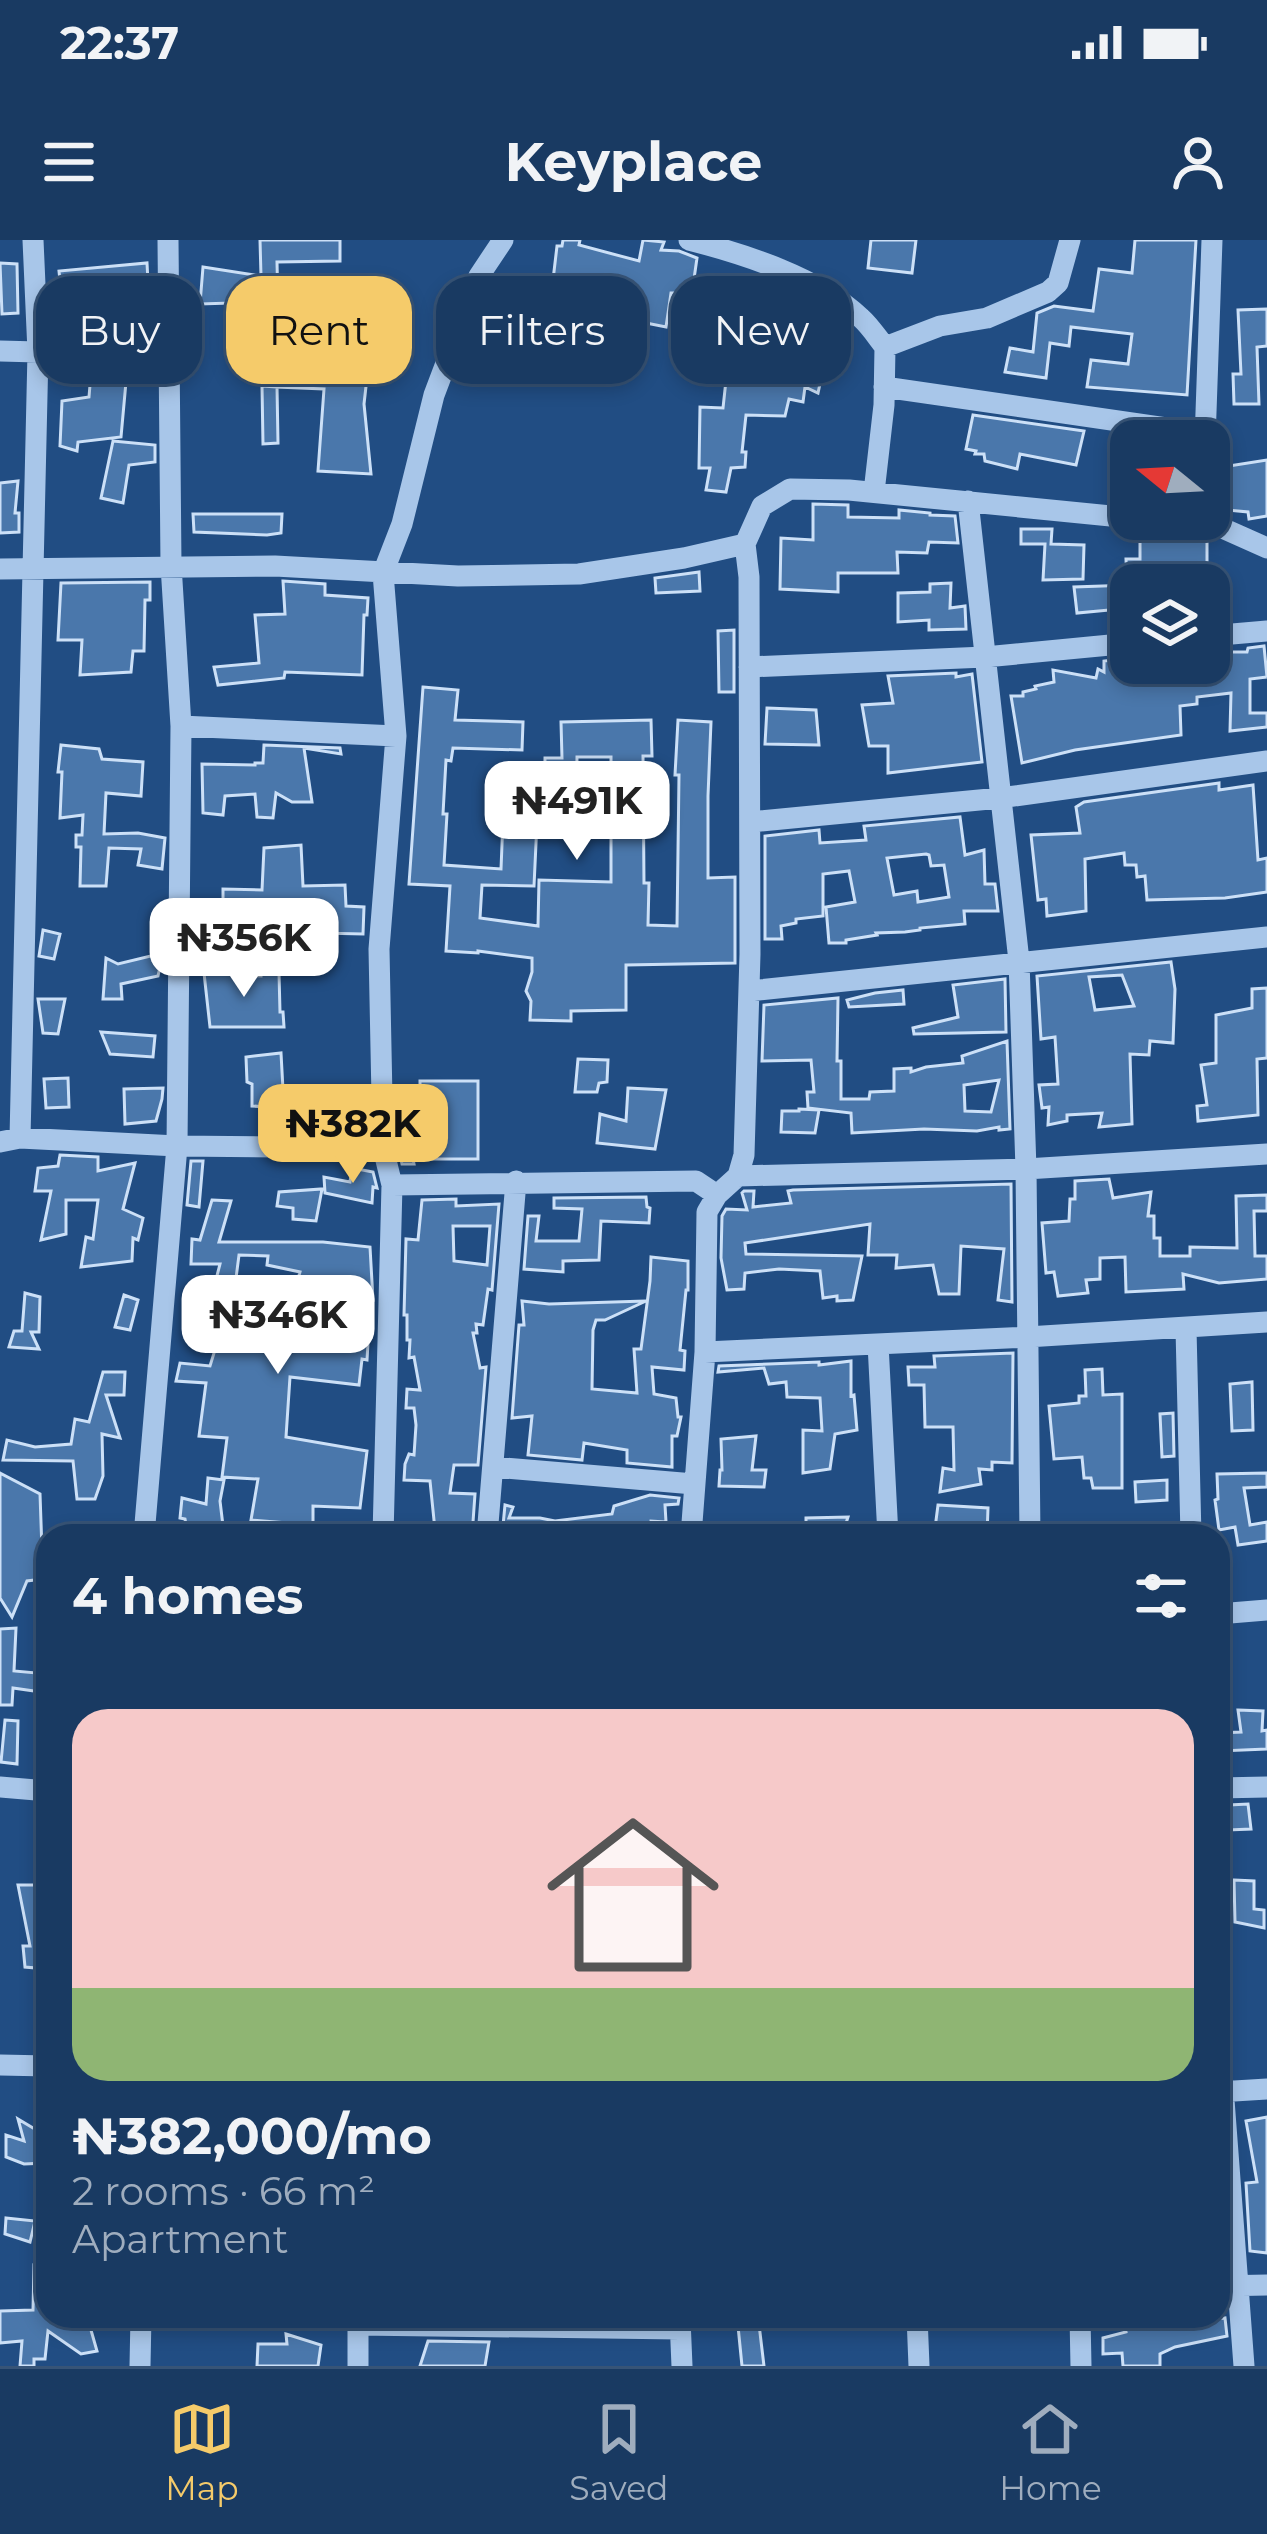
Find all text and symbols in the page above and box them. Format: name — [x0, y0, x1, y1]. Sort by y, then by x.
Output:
text: 22:37 — [60, 15, 179, 70]
icon: menu — [36, 129, 102, 195]
text: Keyplace — [505, 129, 762, 195]
icon: person — [1165, 129, 1231, 195]
chip: Buy — [36, 276, 202, 384]
chip: Rent — [226, 276, 412, 384]
chip: Filters — [436, 276, 647, 384]
chip: New — [671, 276, 851, 384]
north arrow — [1110, 420, 1230, 540]
map controls — [1110, 420, 1230, 684]
button: layers — [1110, 564, 1230, 684]
pin: ₦491K — [493, 761, 661, 863]
text: ₦491K — [512, 776, 642, 824]
pin: ₦356K — [160, 898, 328, 1000]
text: ₦356K — [177, 913, 311, 961]
pin: ₦382K — [269, 1084, 437, 1186]
text: ₦382K — [285, 1099, 421, 1147]
pin: ₦346K — [194, 1275, 362, 1377]
text: ₦346K — [209, 1290, 347, 1338]
icon: filters — [1128, 1563, 1194, 1629]
text: 4 homes — [72, 1565, 303, 1627]
icon: home — [525, 1787, 741, 2003]
text: ₦382,000/mo — [72, 2105, 432, 2167]
text: 2 rooms · 66 m² — [72, 2167, 375, 2215]
text: Apartment — [72, 2215, 288, 2263]
tab: Map — [165, 2396, 239, 2508]
tab: Saved — [569, 2396, 669, 2508]
tab: Home — [999, 2396, 1102, 2508]

